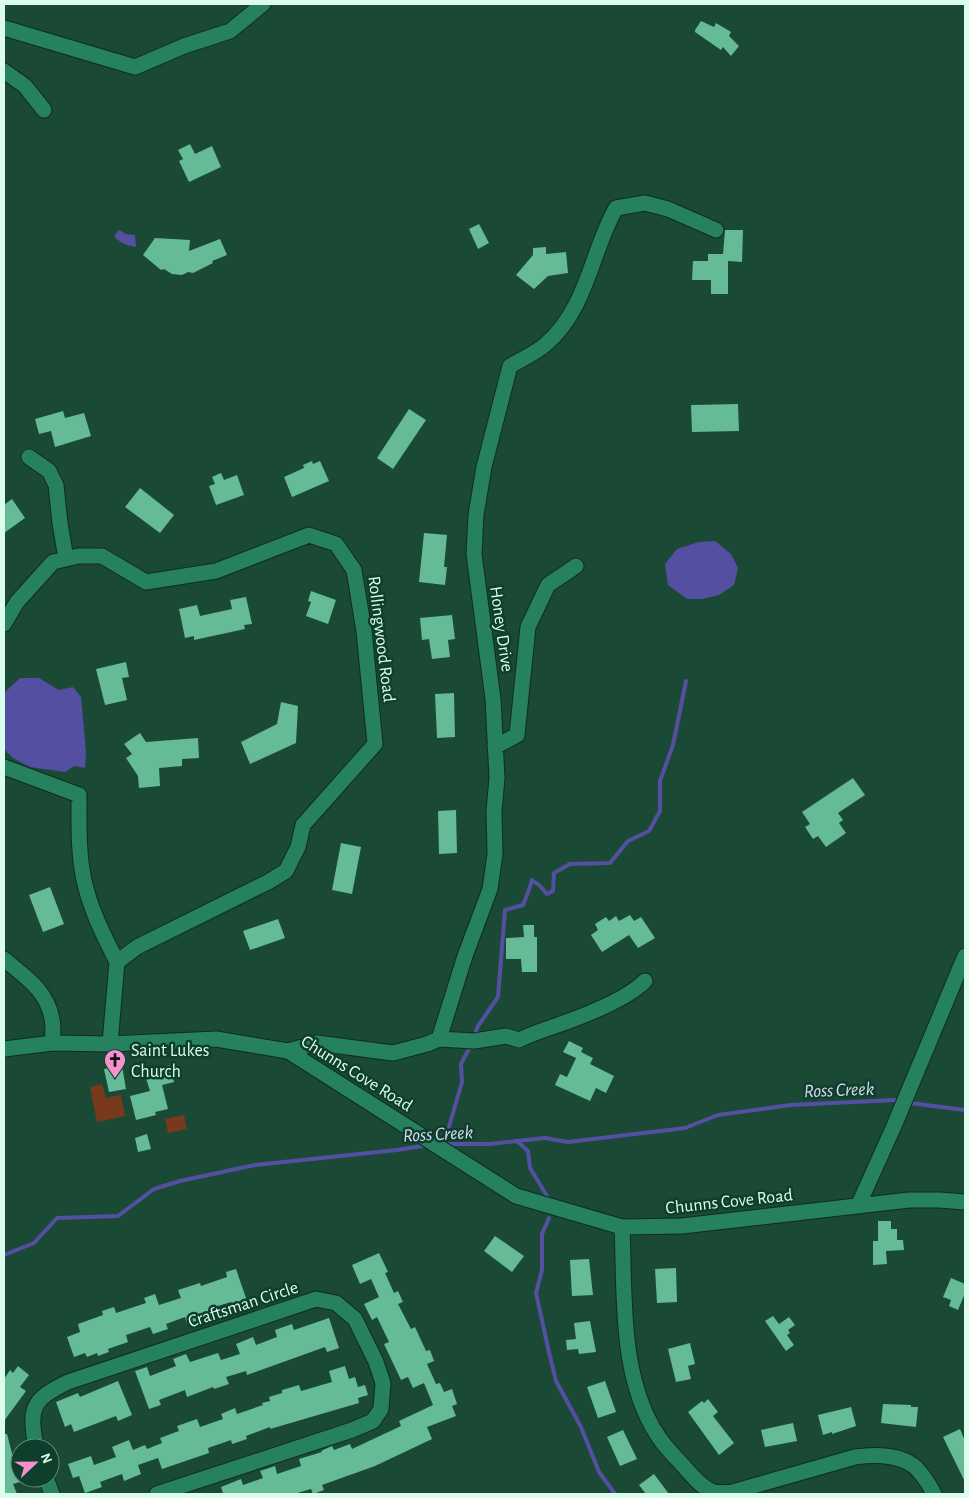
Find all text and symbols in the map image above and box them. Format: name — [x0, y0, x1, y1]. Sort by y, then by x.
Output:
street label: Rollingwood Road — [364, 575, 398, 703]
street label: Honey Drive — [486, 585, 516, 673]
street label: Chunns Cove Road — [298, 1032, 415, 1115]
place label: Saint Lukes Church — [131, 1042, 209, 1081]
church icon: Saint Lukes Church — [103, 1048, 127, 1079]
water label: Ross Creek — [804, 1080, 875, 1101]
water label: Ross Creek — [402, 1123, 474, 1146]
street label: Chunns Cove Road — [665, 1186, 794, 1218]
street label: Craftsman Circle — [186, 1279, 301, 1331]
north arrow — [10, 1438, 60, 1488]
text: N — [38, 1451, 54, 1466]

